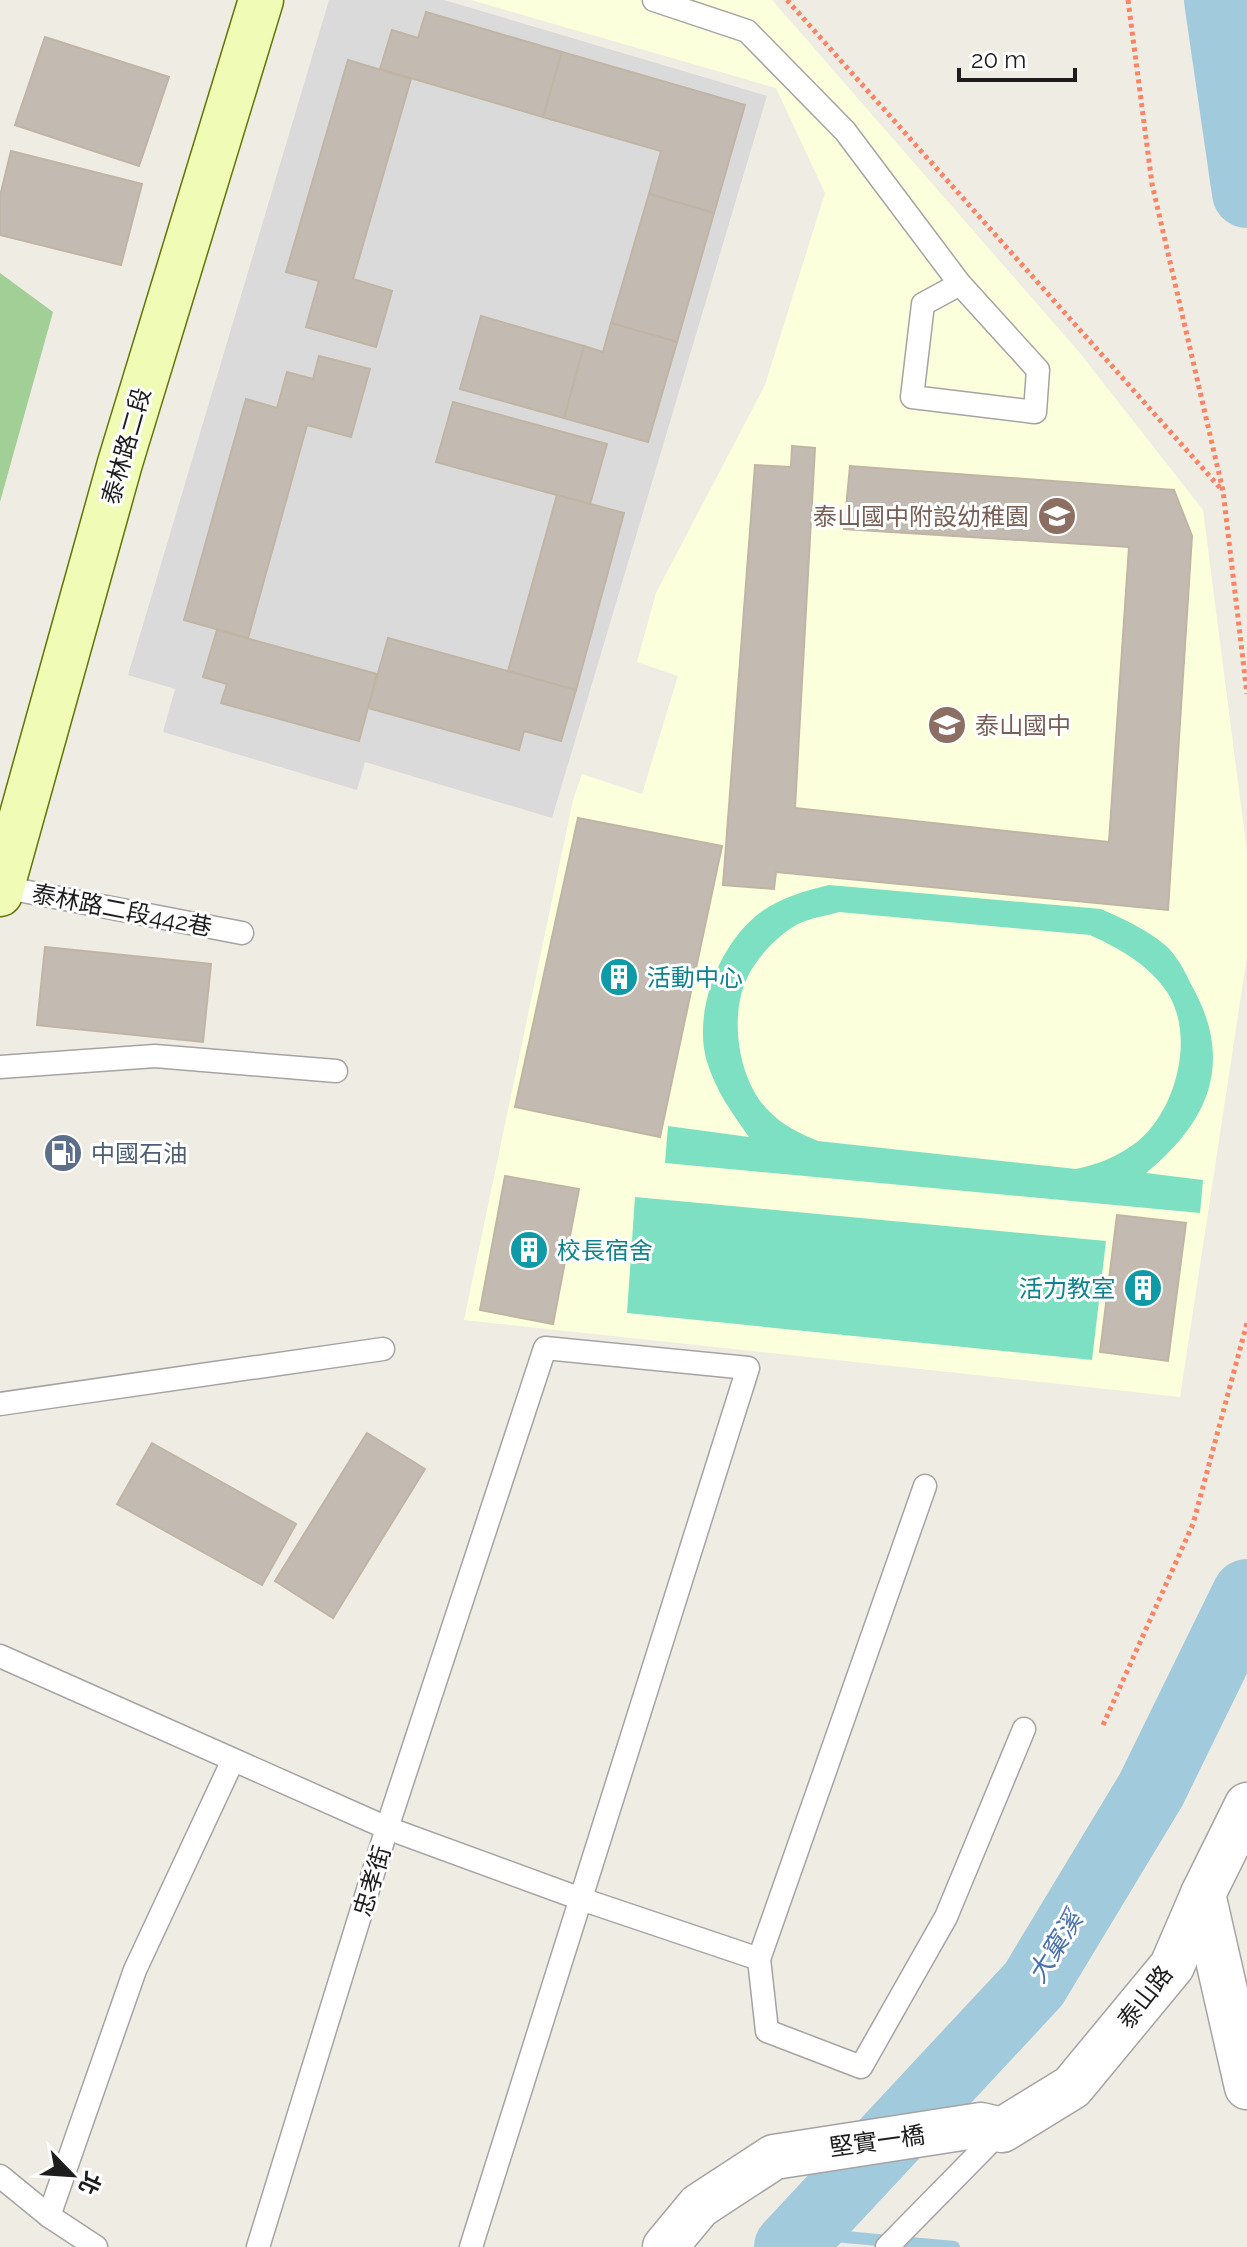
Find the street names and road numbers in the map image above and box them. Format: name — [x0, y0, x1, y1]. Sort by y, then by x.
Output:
street label: 泰林路二段 — [96, 384, 156, 508]
street label: 泰林路二段442巷 — [30, 878, 214, 942]
street label: 忠孝街 — [348, 1842, 396, 1920]
street label: 泰山路 — [1111, 1960, 1179, 2034]
street label: 堅實一橋 — [827, 2120, 927, 2162]

